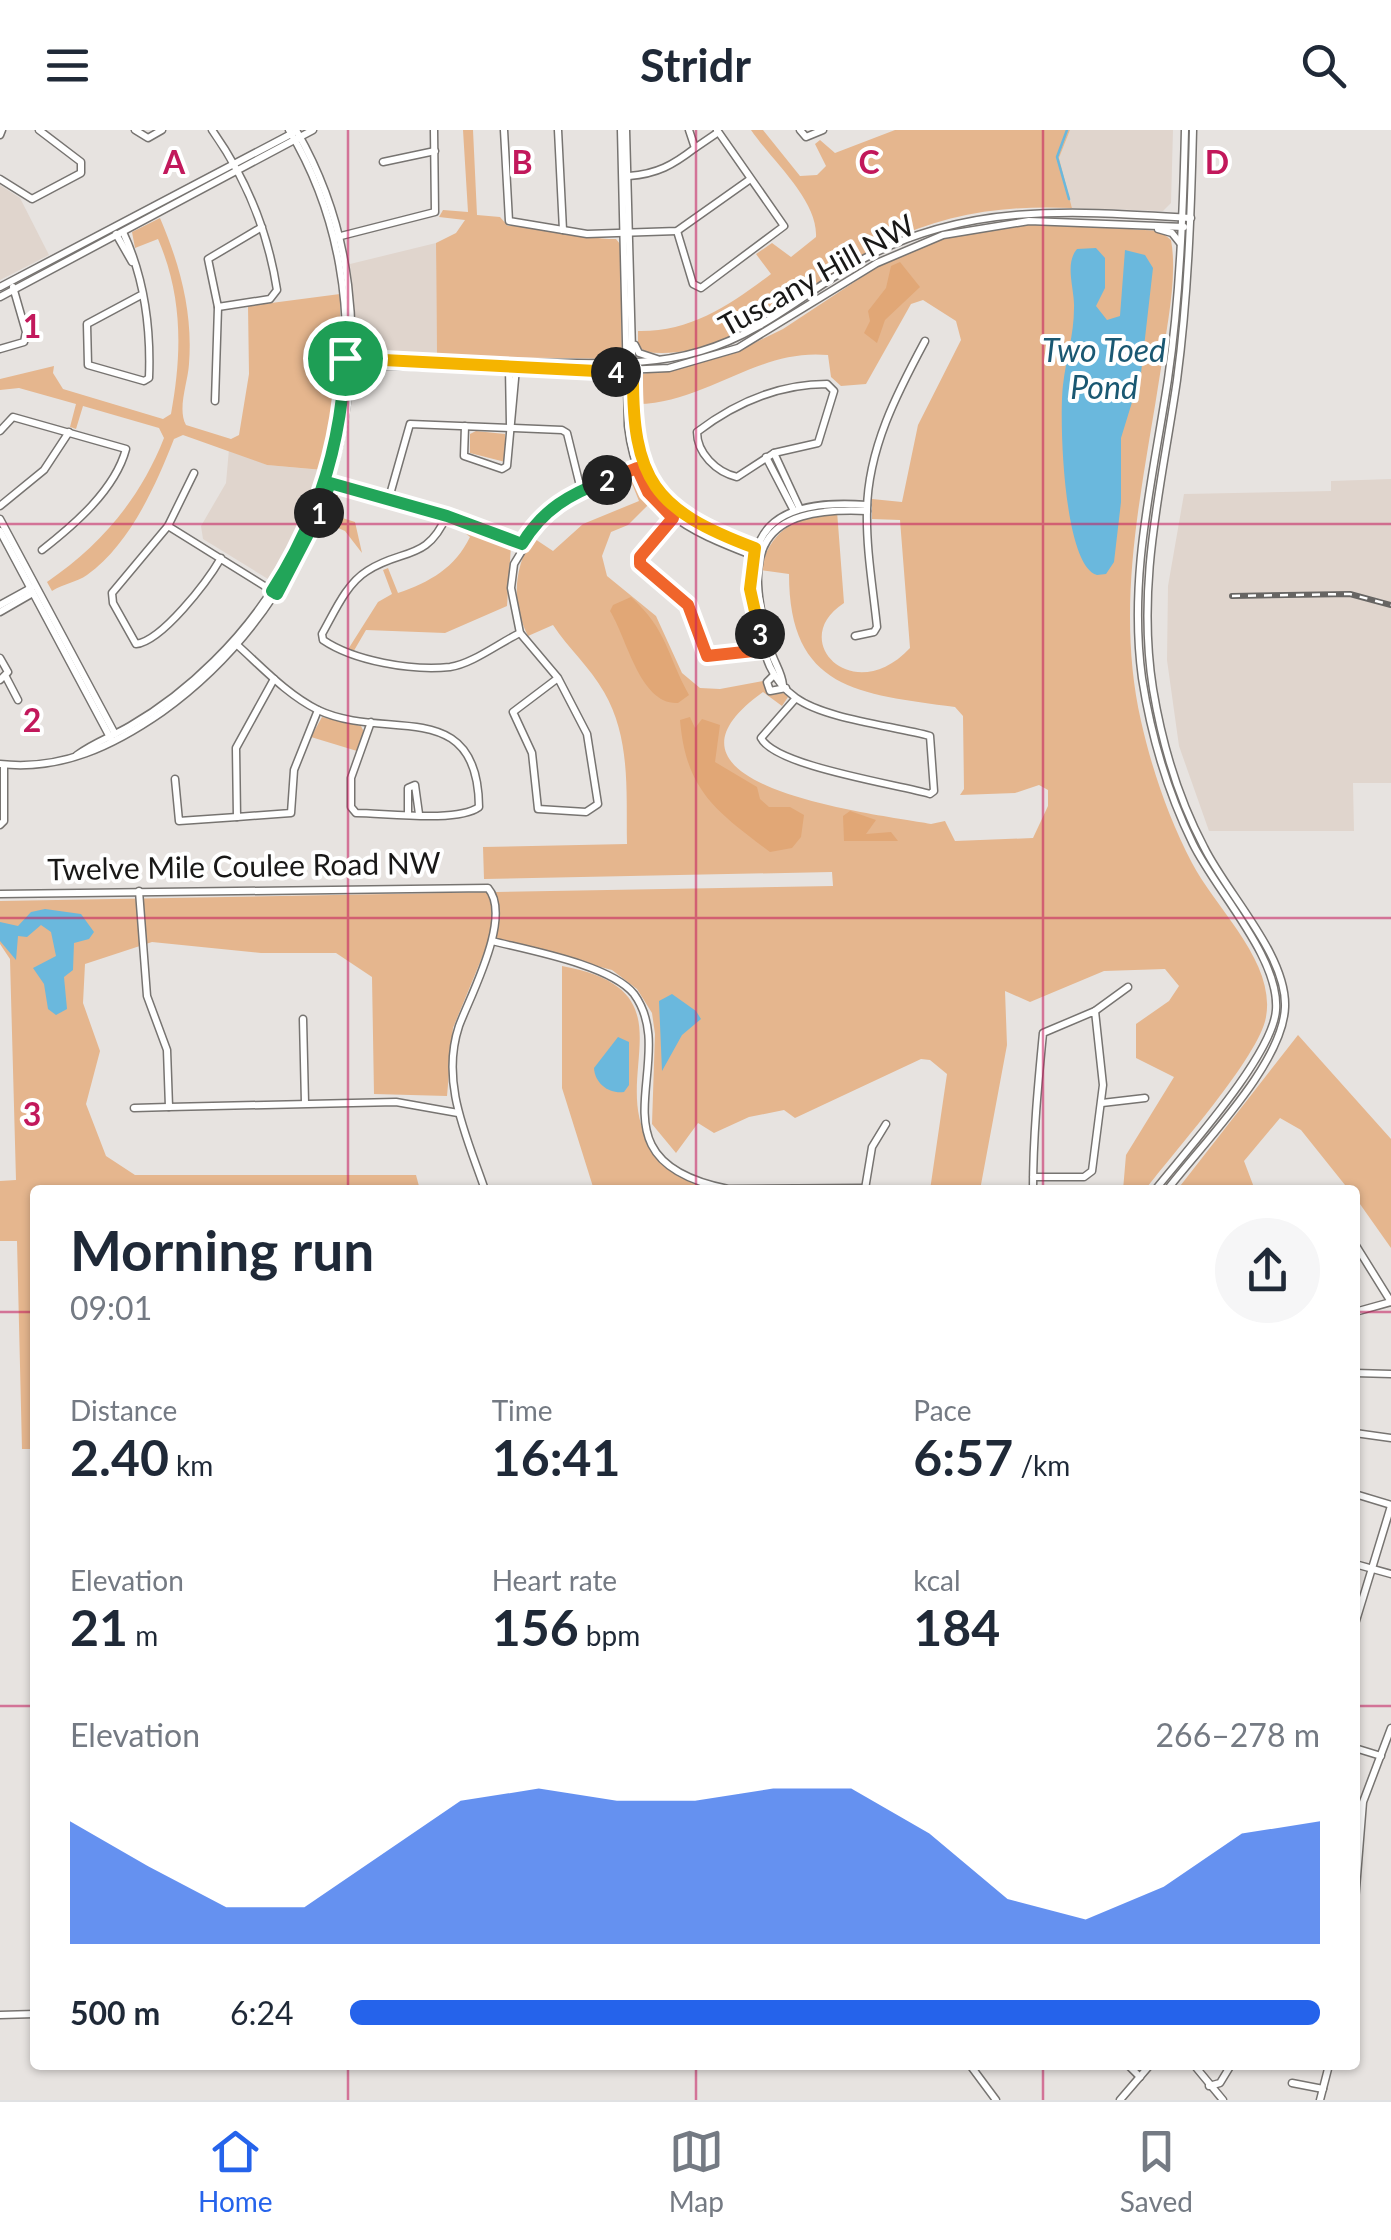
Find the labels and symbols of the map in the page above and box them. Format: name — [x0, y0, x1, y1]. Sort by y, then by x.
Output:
text: A — [162, 142, 186, 181]
text: B — [511, 142, 533, 181]
text: C — [858, 142, 880, 181]
text: D — [1205, 142, 1229, 181]
street label: Tuscany Hill NW — [712, 206, 920, 343]
text: 1 — [23, 306, 41, 345]
pin — [303, 316, 388, 401]
water label: Two Toed Pond — [1042, 330, 1166, 406]
pin: 4 — [591, 347, 641, 397]
pin: 2 — [582, 455, 632, 505]
pin: 1 — [294, 488, 344, 538]
pin: 3 — [735, 609, 785, 659]
text: 2 — [23, 700, 41, 739]
street label: Twelve Mile Coulee Road NW — [47, 844, 441, 886]
text: 3 — [23, 1094, 41, 1133]

